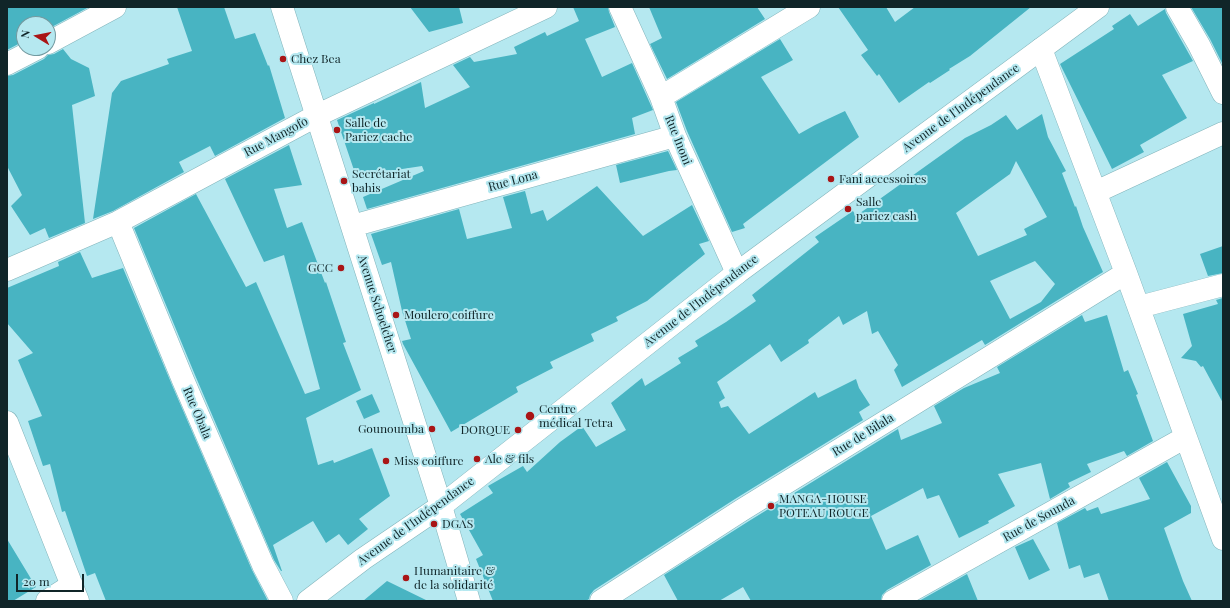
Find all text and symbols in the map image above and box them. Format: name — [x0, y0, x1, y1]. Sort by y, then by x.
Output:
north arrow — [16, 16, 56, 56]
text: N — [17, 29, 33, 39]
place label: Chez Bea — [291, 52, 341, 66]
marker: Chez Bea — [278, 54, 288, 64]
street label: Avenue de l'Indépendance — [900, 61, 1022, 155]
street label: Rue Inoni — [662, 113, 694, 167]
street label: Rue Mangofo — [242, 114, 310, 160]
place label: Salle de Pariez cache — [345, 116, 412, 144]
marker: Salle de Pariez cache — [332, 125, 342, 135]
place label: Secrétariat bahis — [352, 167, 411, 195]
street label: Rue Lona — [487, 167, 539, 195]
place label: Fani accessoires — [839, 172, 926, 186]
marker: Fani accessoires — [826, 174, 836, 184]
marker: Secrétariat bahis — [339, 176, 349, 186]
place label: Salle pariez cash — [856, 195, 917, 223]
marker: Salle pariez cash — [843, 204, 853, 214]
street label: Avenue de l'Indépendance — [641, 252, 761, 350]
street label: Avenue Schoelcher — [354, 253, 400, 355]
place label: GCC — [308, 261, 333, 275]
marker: GCC — [336, 263, 346, 273]
place label: Moulero coiffure — [404, 308, 494, 322]
marker: Moulero coiffure — [391, 310, 401, 320]
street label: Rue Obala — [180, 385, 214, 441]
place label: Centre médical Tetra — [539, 402, 613, 430]
marker: Centre médical Tetra — [524, 410, 536, 422]
street label: Rue de Bilala — [830, 410, 896, 460]
place label: Gounoumba — [358, 422, 424, 436]
place label: DORQUE — [460, 423, 510, 437]
marker: Gounoumba — [427, 424, 437, 434]
marker: DORQUE — [513, 425, 523, 435]
place label: Ale & fils — [485, 452, 534, 466]
place label: Miss coiffure — [394, 454, 464, 468]
marker: Ale & fils — [472, 454, 482, 464]
marker: Miss coiffure — [381, 456, 391, 466]
street label: Avenue de l'Indépendance — [355, 474, 477, 568]
place label: MANGA-HOUSE POTEAU ROUGE — [779, 492, 869, 520]
street label: Rue de Sounda — [1001, 493, 1077, 545]
marker: MANGA-HOUSE POTEAU ROUGE — [766, 501, 776, 511]
place label: DGAS — [442, 517, 473, 531]
marker: DGAS — [429, 519, 439, 529]
place label: Humanitaire & de la solidarité — [414, 564, 495, 592]
scale bar — [18, 566, 86, 592]
text: 20 m — [23, 573, 50, 589]
marker: Humanitaire & de la solidarité — [401, 573, 411, 583]

